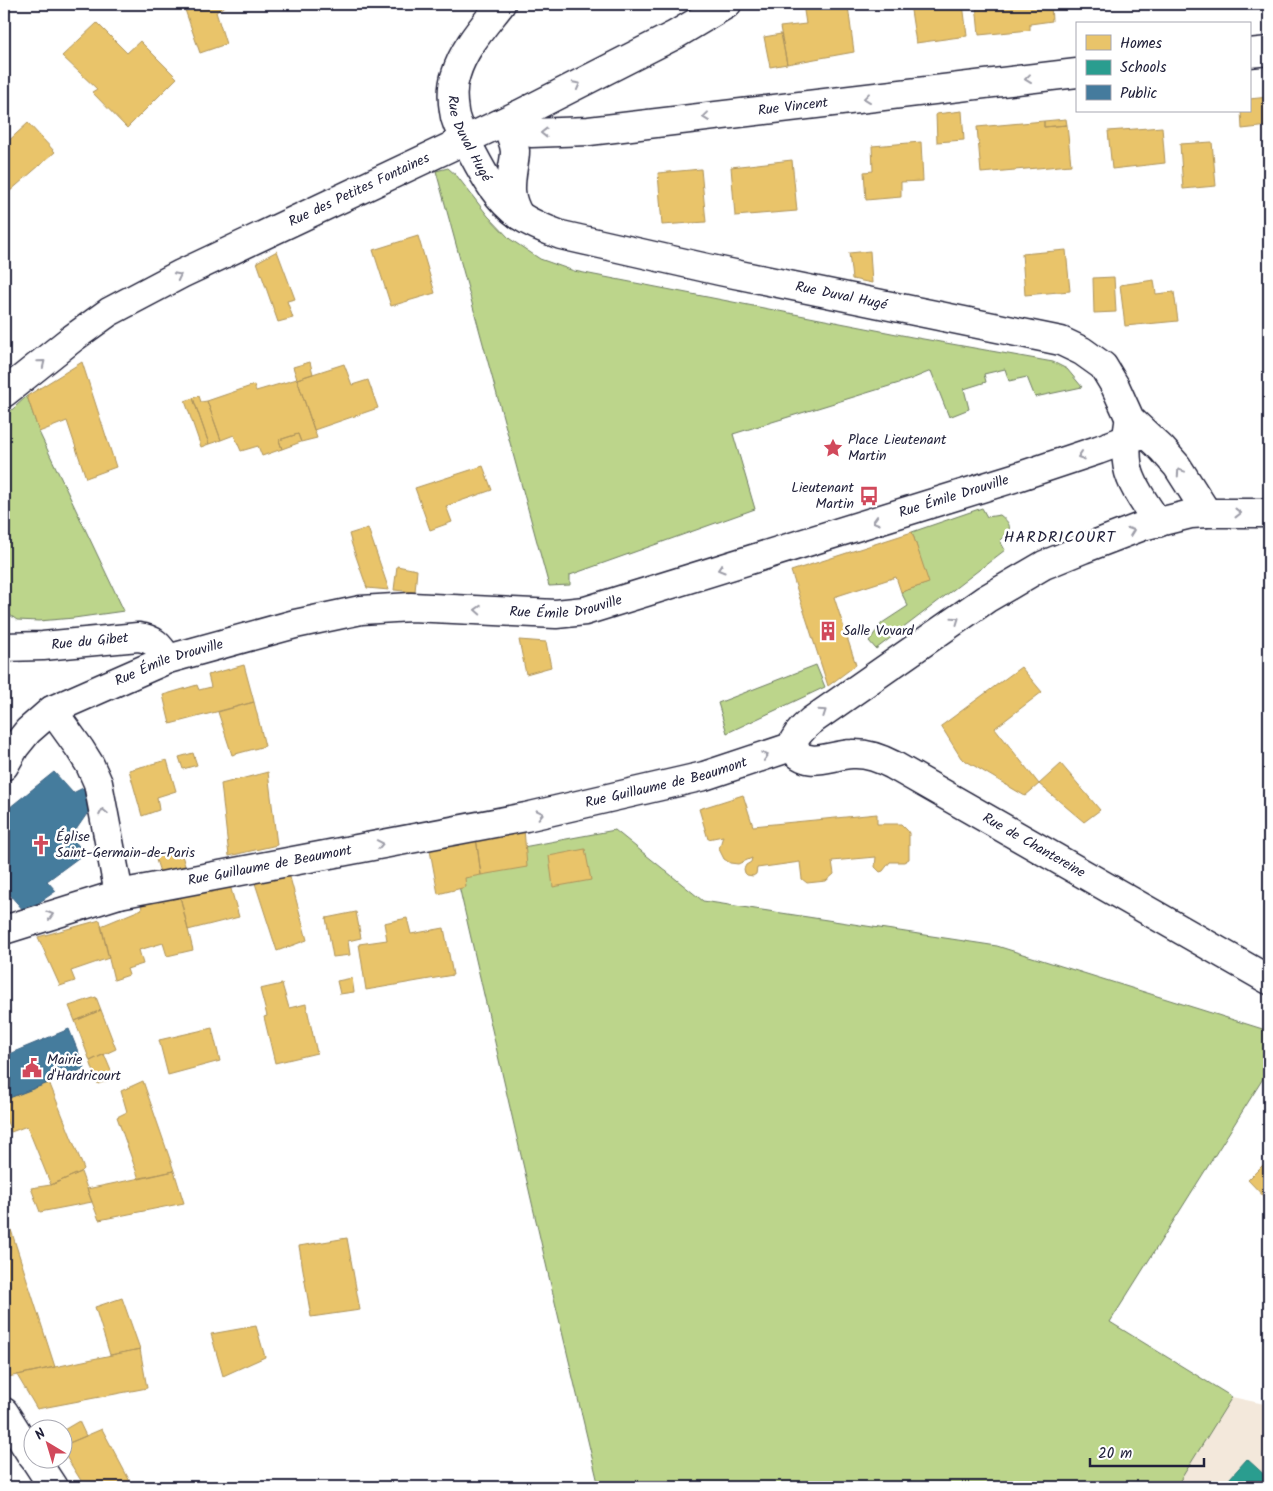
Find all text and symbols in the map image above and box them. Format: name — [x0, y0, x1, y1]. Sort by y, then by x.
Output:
legend — [1076, 22, 1250, 112]
text: Homes — [1120, 32, 1163, 56]
text: Schools — [1120, 56, 1167, 80]
one-way arrow — [1024, 73, 1032, 84]
one-way arrow — [572, 81, 581, 91]
text: Public — [1120, 82, 1157, 106]
street label: Rue Vincent — [757, 92, 830, 122]
one-way arrow — [863, 92, 871, 103]
street label: Rue Duval Hugé — [442, 95, 497, 187]
one-way arrow — [701, 111, 709, 122]
one-way arrow — [540, 128, 548, 138]
street label: Rue des Petites Fontaines — [285, 147, 433, 233]
one-way arrow — [173, 272, 182, 282]
street label: Rue Duval Hugé — [793, 276, 890, 316]
one-way arrow — [36, 360, 45, 368]
place label: Place Lieutenant Martin — [848, 429, 947, 467]
place icon: Place Lieutenant Martin — [822, 437, 844, 459]
one-way arrow — [1078, 450, 1086, 460]
one-way arrow — [1177, 468, 1186, 478]
street label: Rue Émile Drouville — [896, 469, 1012, 524]
place label: Lieutenant Martin — [791, 477, 855, 515]
bus stop icon: Lieutenant Martin — [858, 485, 880, 507]
one-way arrow — [1234, 508, 1242, 518]
one-way arrow — [873, 515, 881, 525]
district label: HARDRICOURT — [1004, 525, 1117, 550]
one-way arrow — [1127, 526, 1135, 536]
one-way arrow — [718, 563, 726, 573]
street label: Rue Émile Drouville — [509, 589, 625, 625]
one-way arrow — [474, 605, 482, 616]
one-way arrow — [950, 617, 960, 626]
building icon: Salle Vovard — [817, 620, 839, 642]
place label: Salle Vovard — [843, 620, 915, 642]
street label: Rue du Gibet — [50, 627, 130, 656]
street label: Rue Émile Drouville — [111, 633, 226, 692]
one-way arrow — [817, 709, 826, 718]
street label: Rue Guillaume de Beaumont — [583, 751, 751, 814]
one-way arrow — [760, 752, 768, 762]
street label: Rue de Chantereine — [978, 807, 1090, 884]
one-way arrow — [99, 808, 109, 817]
one-way arrow — [535, 809, 544, 820]
place label: Église Saint-Germain-de-Paris — [56, 826, 195, 864]
church icon: Église Saint-Germain-de-Paris — [30, 834, 52, 856]
street label: Rue Guillaume de Beaumont — [186, 839, 354, 892]
one-way arrow — [376, 840, 384, 850]
one-way arrow — [46, 911, 54, 921]
place label: Mairie d'Hardricourt — [47, 1049, 121, 1087]
public building icon: Mairie d'Hardricourt — [21, 1057, 43, 1079]
north arrow — [22, 1418, 72, 1468]
text: N — [30, 1423, 51, 1446]
scale bar — [1090, 1436, 1204, 1468]
text: 20 m — [1098, 1442, 1132, 1466]

